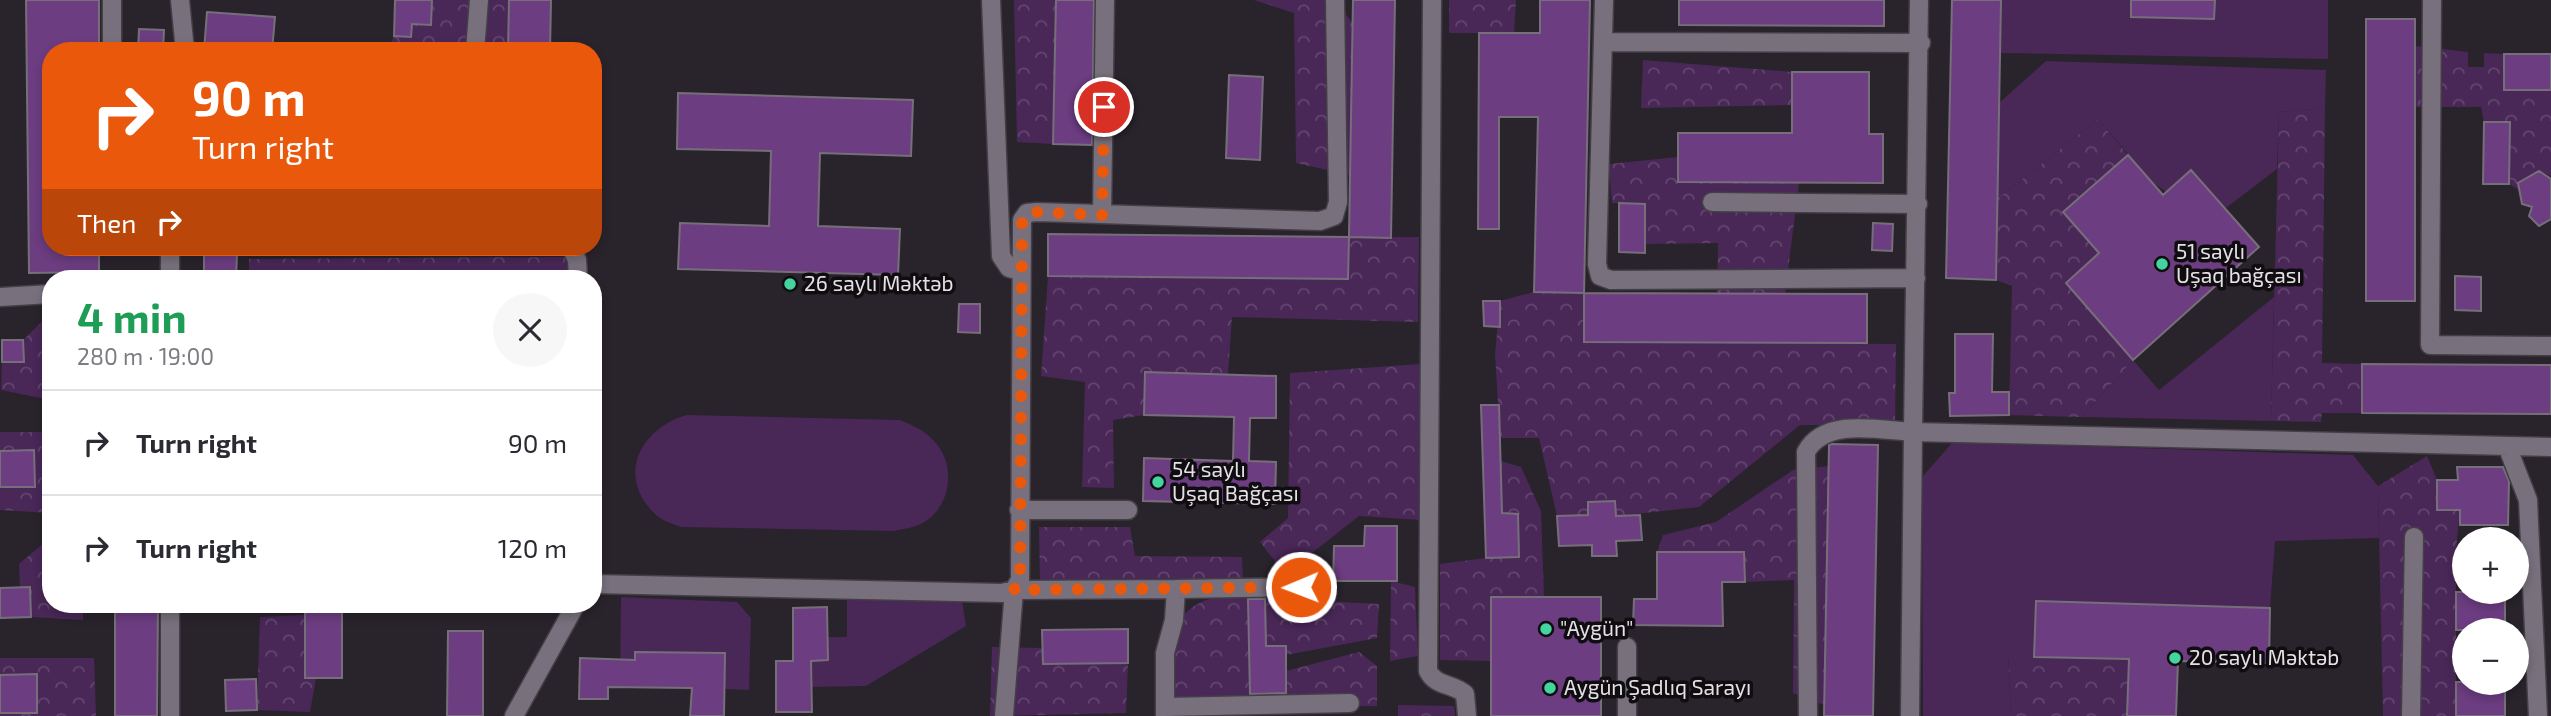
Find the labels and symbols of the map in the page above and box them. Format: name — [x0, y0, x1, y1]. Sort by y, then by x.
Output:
pin — [1074, 77, 1134, 137]
place label: 51 saylı Uşaq bağçası — [2176, 238, 2302, 289]
marker: 51 saylı Uşaq bağçası — [2154, 256, 2170, 272]
place label: 26 saylı Məktəb — [804, 270, 954, 295]
marker: 26 saylı Məktəb — [782, 276, 798, 292]
place label: 54 saylı Uşaq Bağçası — [1172, 456, 1299, 507]
marker: 54 saylı Uşaq Bağçası — [1150, 474, 1166, 490]
position arrow — [1264, 550, 1338, 624]
place label: "Aygün" — [1560, 615, 1633, 640]
marker: "Aygün" — [1538, 621, 1554, 637]
place label: 20 saylı Məktəb — [2189, 644, 2339, 669]
marker: 20 saylı Məktəb — [2167, 650, 2183, 666]
place label: Aygün Şadlıq Sarayı — [1564, 674, 1751, 701]
marker: Aygün Şadlıq Sarayı — [1542, 680, 1558, 696]

